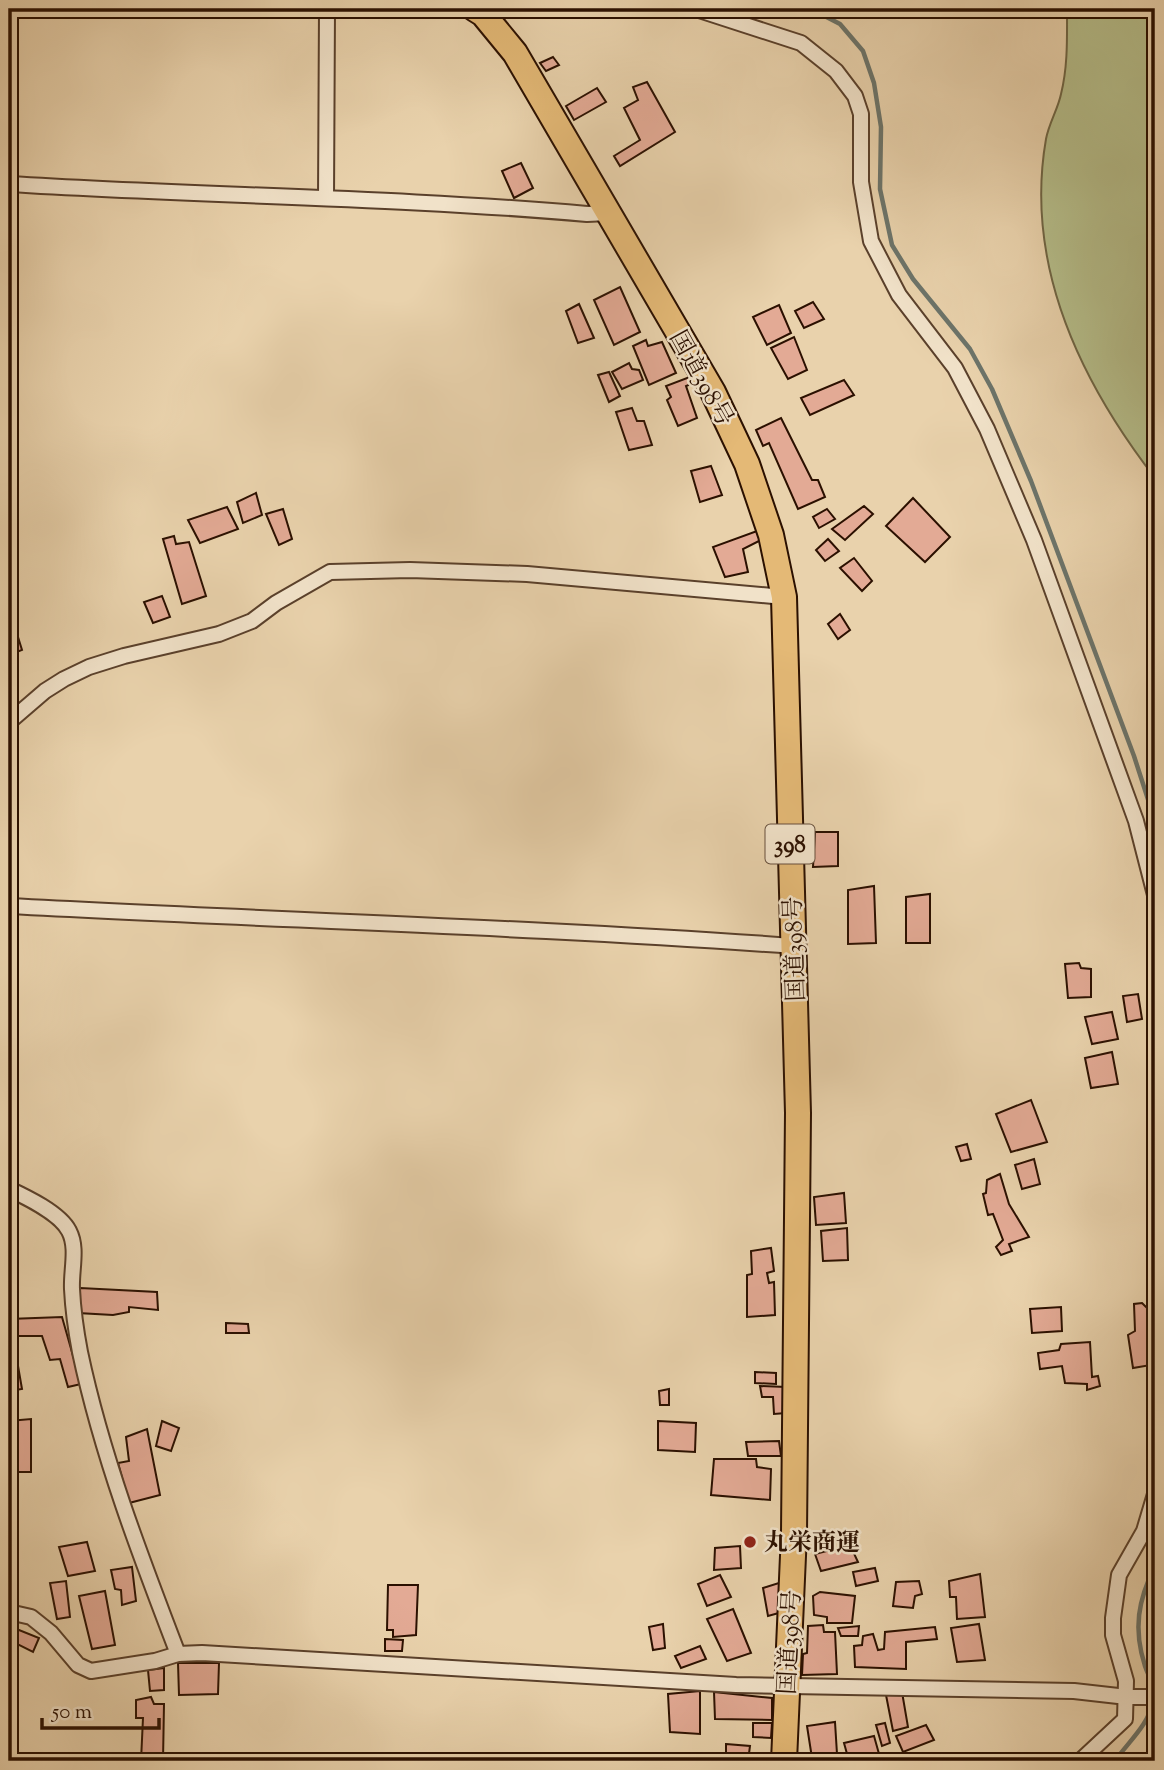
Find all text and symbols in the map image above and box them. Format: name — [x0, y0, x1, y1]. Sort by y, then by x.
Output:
street label: 国道398号 — [660, 325, 741, 433]
road number: 398 — [766, 824, 814, 864]
street label: 国道398号 — [777, 896, 815, 1002]
place label: 丸栄商運 — [764, 1527, 860, 1561]
marker: 丸栄商運 — [742, 1534, 758, 1550]
street label: 国道398号 — [771, 1589, 811, 1696]
scale bar — [42, 1686, 159, 1730]
text: 50 m — [51, 1698, 92, 1728]

